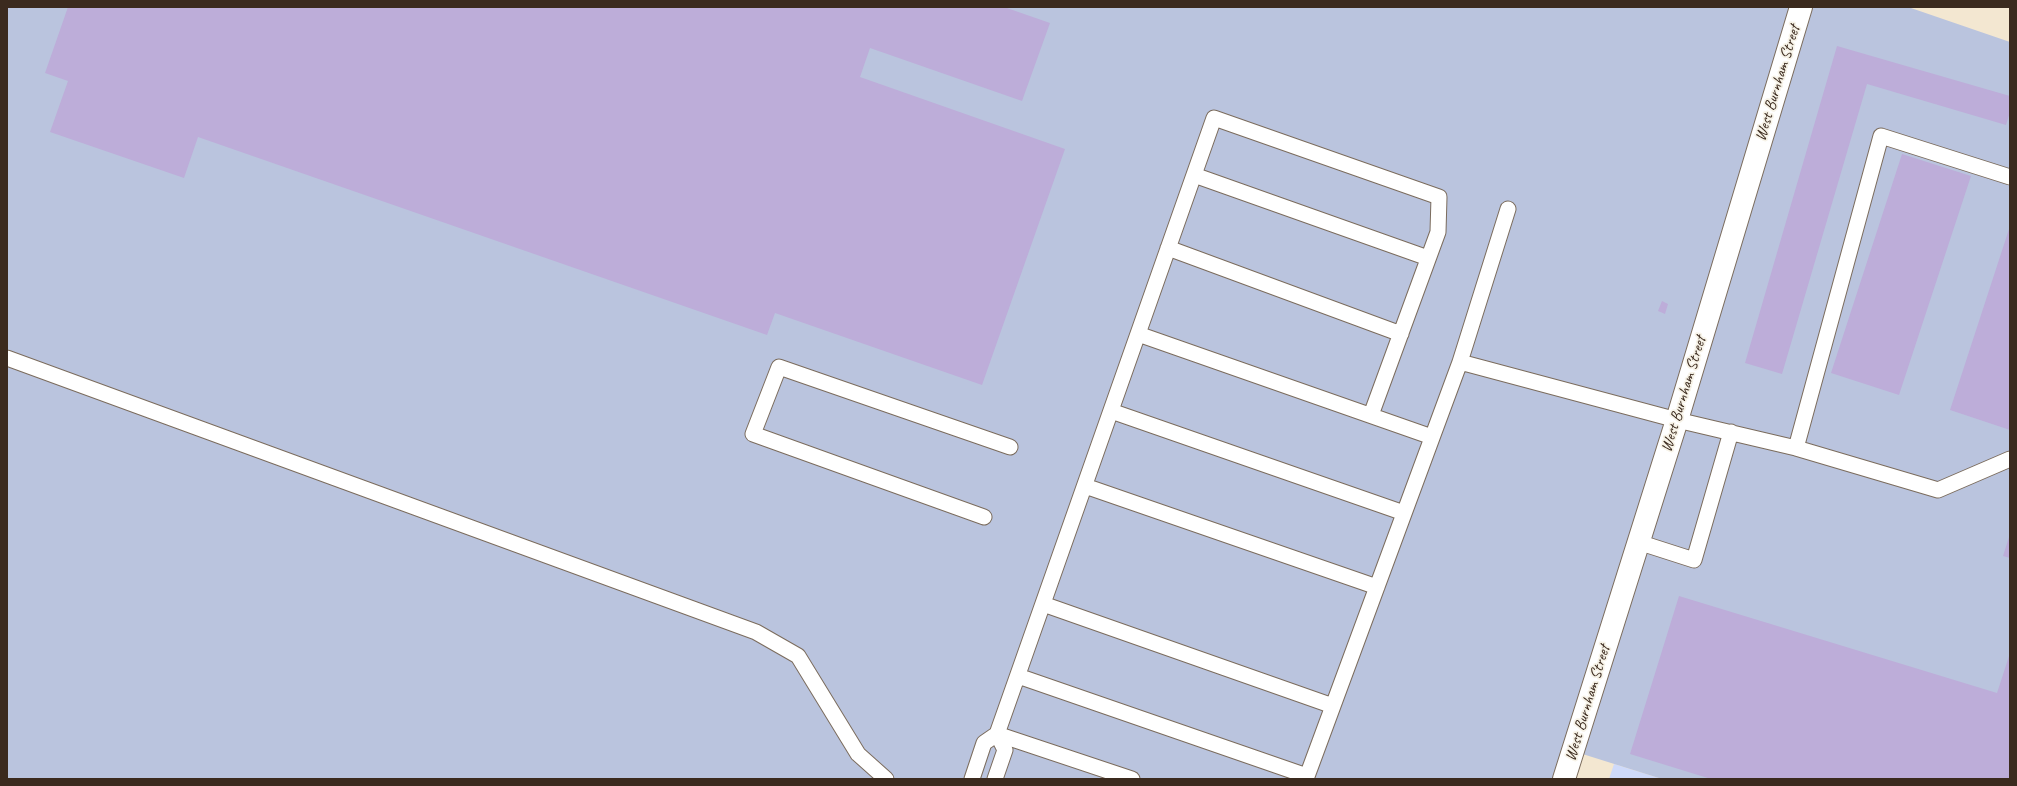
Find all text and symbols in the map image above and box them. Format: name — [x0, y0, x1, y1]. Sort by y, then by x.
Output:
street label: West Burnham Street — [1751, 23, 1805, 143]
street label: West Burnham Street — [1657, 334, 1711, 454]
street label: West Burnham Street — [1561, 643, 1615, 763]

